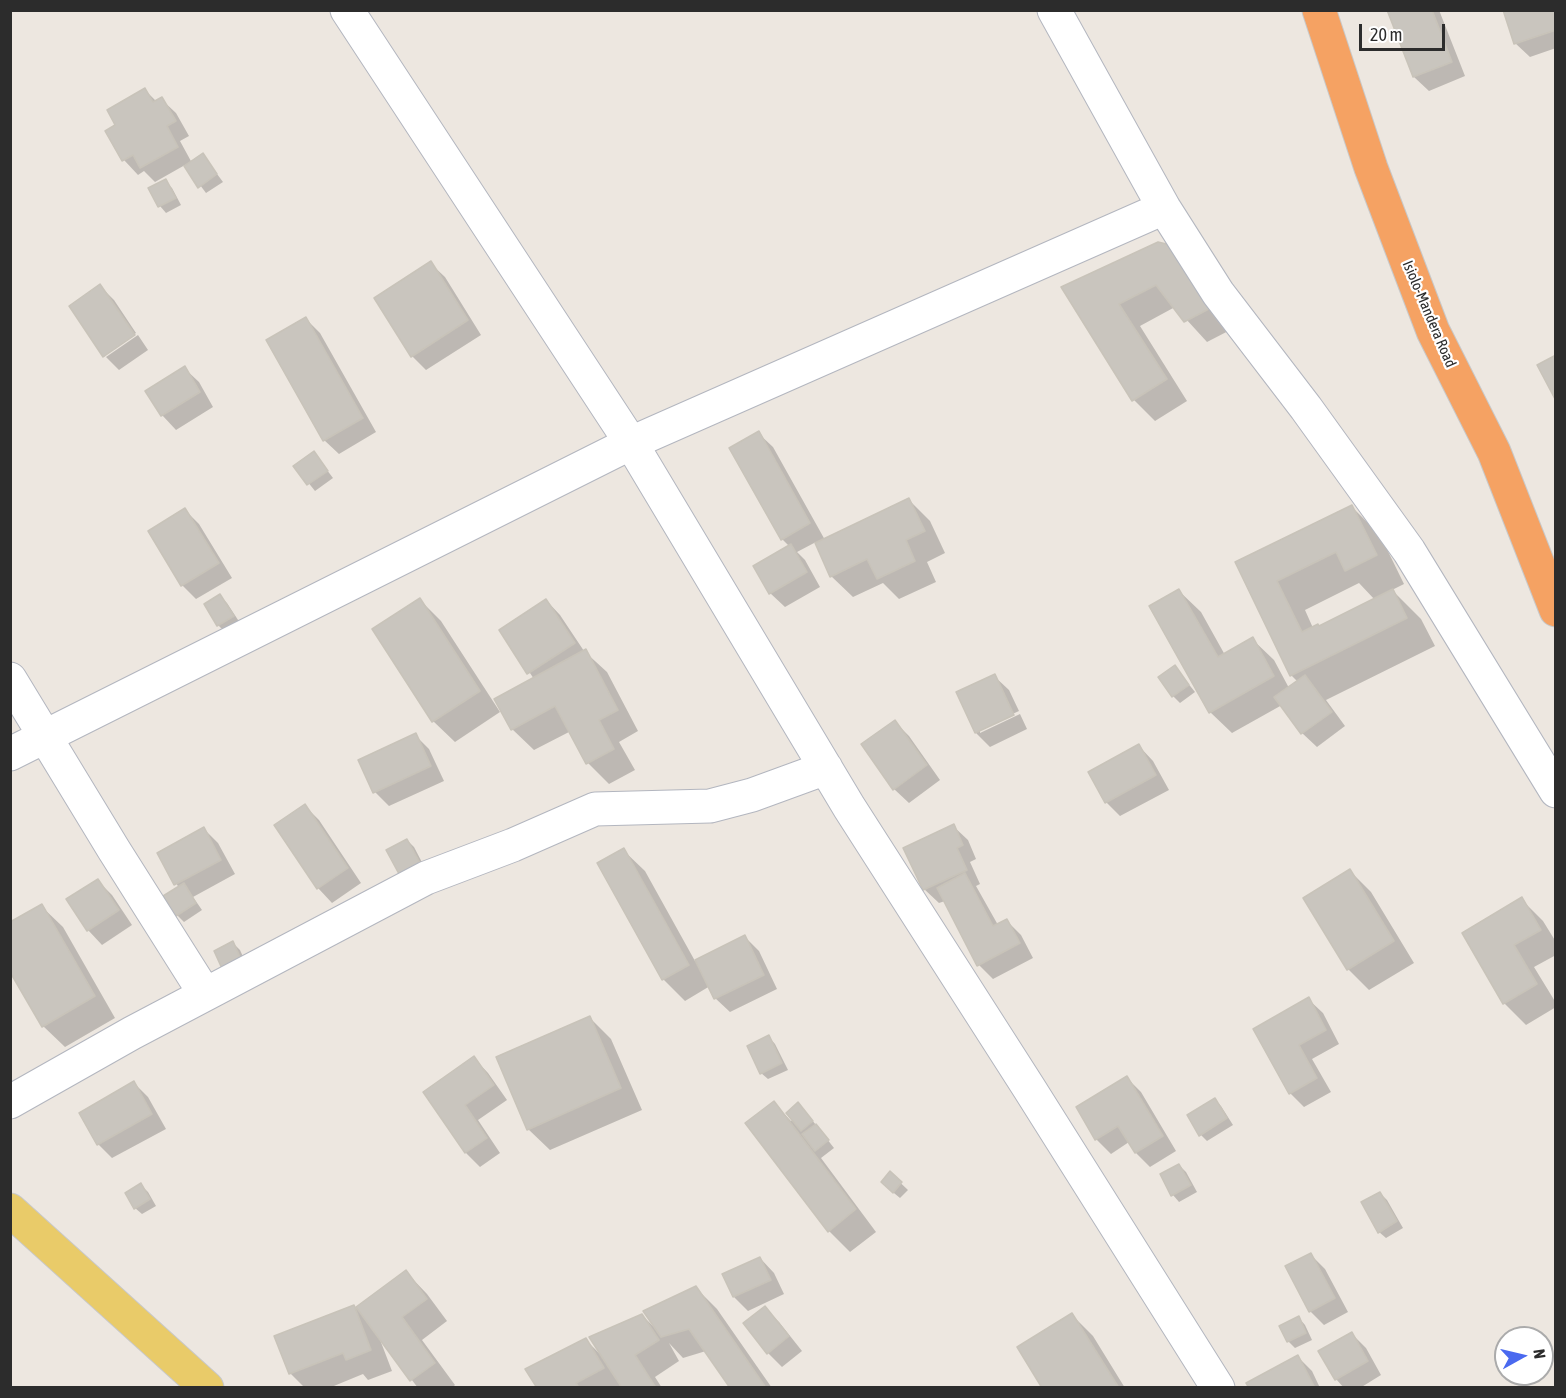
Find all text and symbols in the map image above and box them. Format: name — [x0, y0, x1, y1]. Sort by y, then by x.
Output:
scale bar — [1362, 12, 1448, 50]
text: 20 m — [1370, 24, 1402, 45]
street label: Isiolo-Mandera Road — [1398, 258, 1460, 370]
north arrow — [1494, 1326, 1554, 1386]
text: N — [1530, 1348, 1549, 1360]

